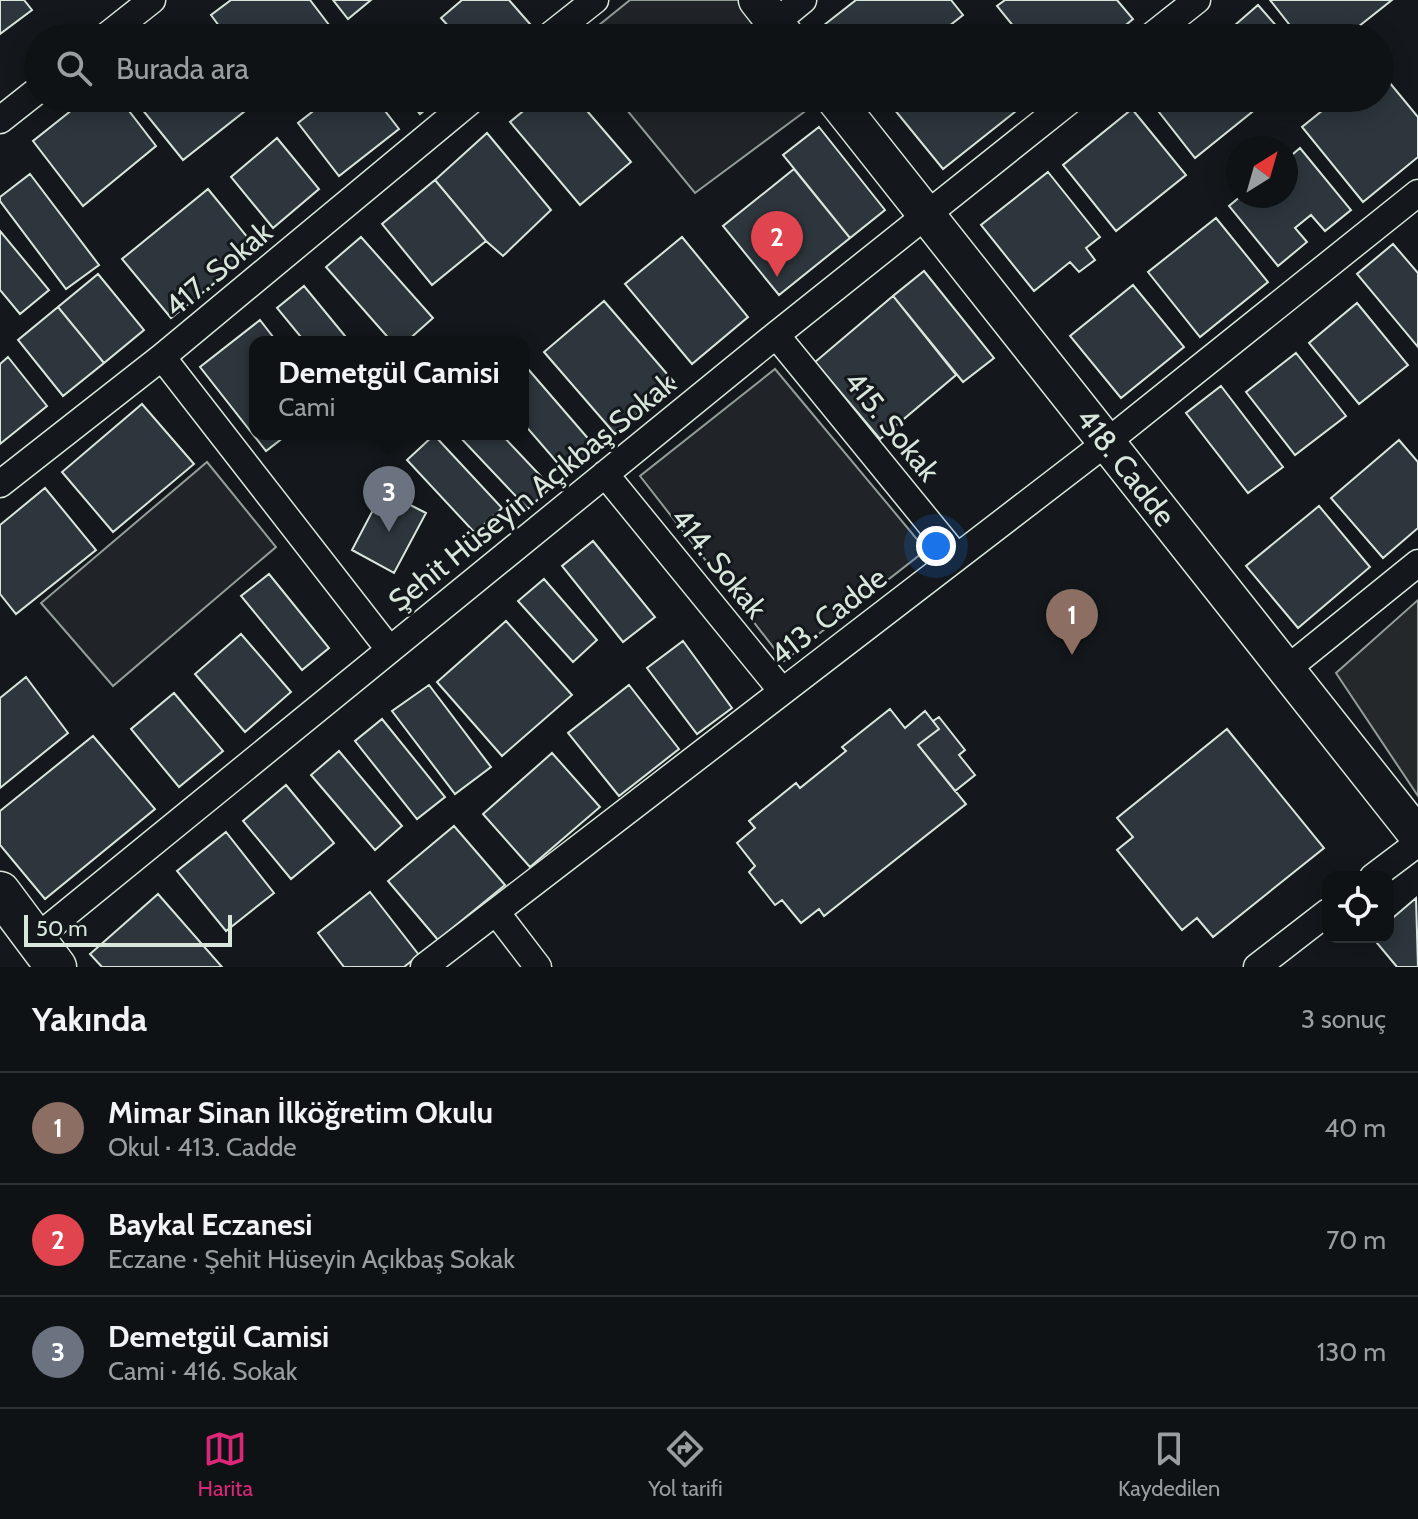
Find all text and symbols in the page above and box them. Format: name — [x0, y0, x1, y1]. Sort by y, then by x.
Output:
search box — [24, 24, 1394, 112]
icon: search — [52, 46, 96, 90]
text: Burada ara — [116, 50, 249, 87]
north arrow — [1226, 136, 1298, 208]
pin: 2 — [751, 211, 803, 277]
street label: 417. Sokak — [157, 213, 280, 325]
popup — [249, 336, 529, 440]
text: Demetgül Camisi — [278, 354, 500, 391]
street label: 415. Sokak — [836, 363, 948, 489]
street label: Şehit Hüseyin Açıkbaş Sokak — [381, 364, 683, 619]
text: Cami — [278, 391, 335, 423]
street label: 418. Cadde — [1068, 401, 1184, 533]
pin: 3 — [363, 466, 415, 532]
street label: 414. Sokak — [663, 500, 775, 626]
your location — [916, 526, 956, 566]
street label: 413. Cadde — [762, 559, 894, 673]
pin: 1 — [1046, 589, 1098, 655]
map controls — [1322, 871, 1394, 943]
button: locate — [1322, 871, 1394, 943]
scale bar — [24, 911, 232, 947]
text: 50 m — [36, 915, 88, 942]
text: Yakında — [32, 998, 147, 1040]
text: 3 sonuç — [1301, 1003, 1386, 1035]
text: Mimar Sinan İlköğretim Okulu — [108, 1094, 493, 1131]
text: 1 — [53, 1112, 63, 1144]
text: 40 m — [1324, 1112, 1386, 1144]
text: Okul · 413. Cadde — [108, 1131, 297, 1163]
text: Baykal Eczanesi — [108, 1206, 313, 1243]
text: 2 — [51, 1224, 65, 1256]
text: 70 m — [1326, 1224, 1386, 1256]
text: Eczane · Şehit Hüseyin Açıkbaş Sokak — [108, 1243, 515, 1275]
text: Demetgül Camisi — [108, 1318, 329, 1355]
text: 3 — [51, 1336, 65, 1368]
text: 130 m — [1317, 1336, 1386, 1368]
text: Cami · 416. Sokak — [108, 1355, 297, 1387]
tab: Harita — [198, 1427, 253, 1502]
tab: Yol tarifi — [648, 1427, 723, 1502]
tab: Kaydedilen — [1118, 1427, 1220, 1502]

